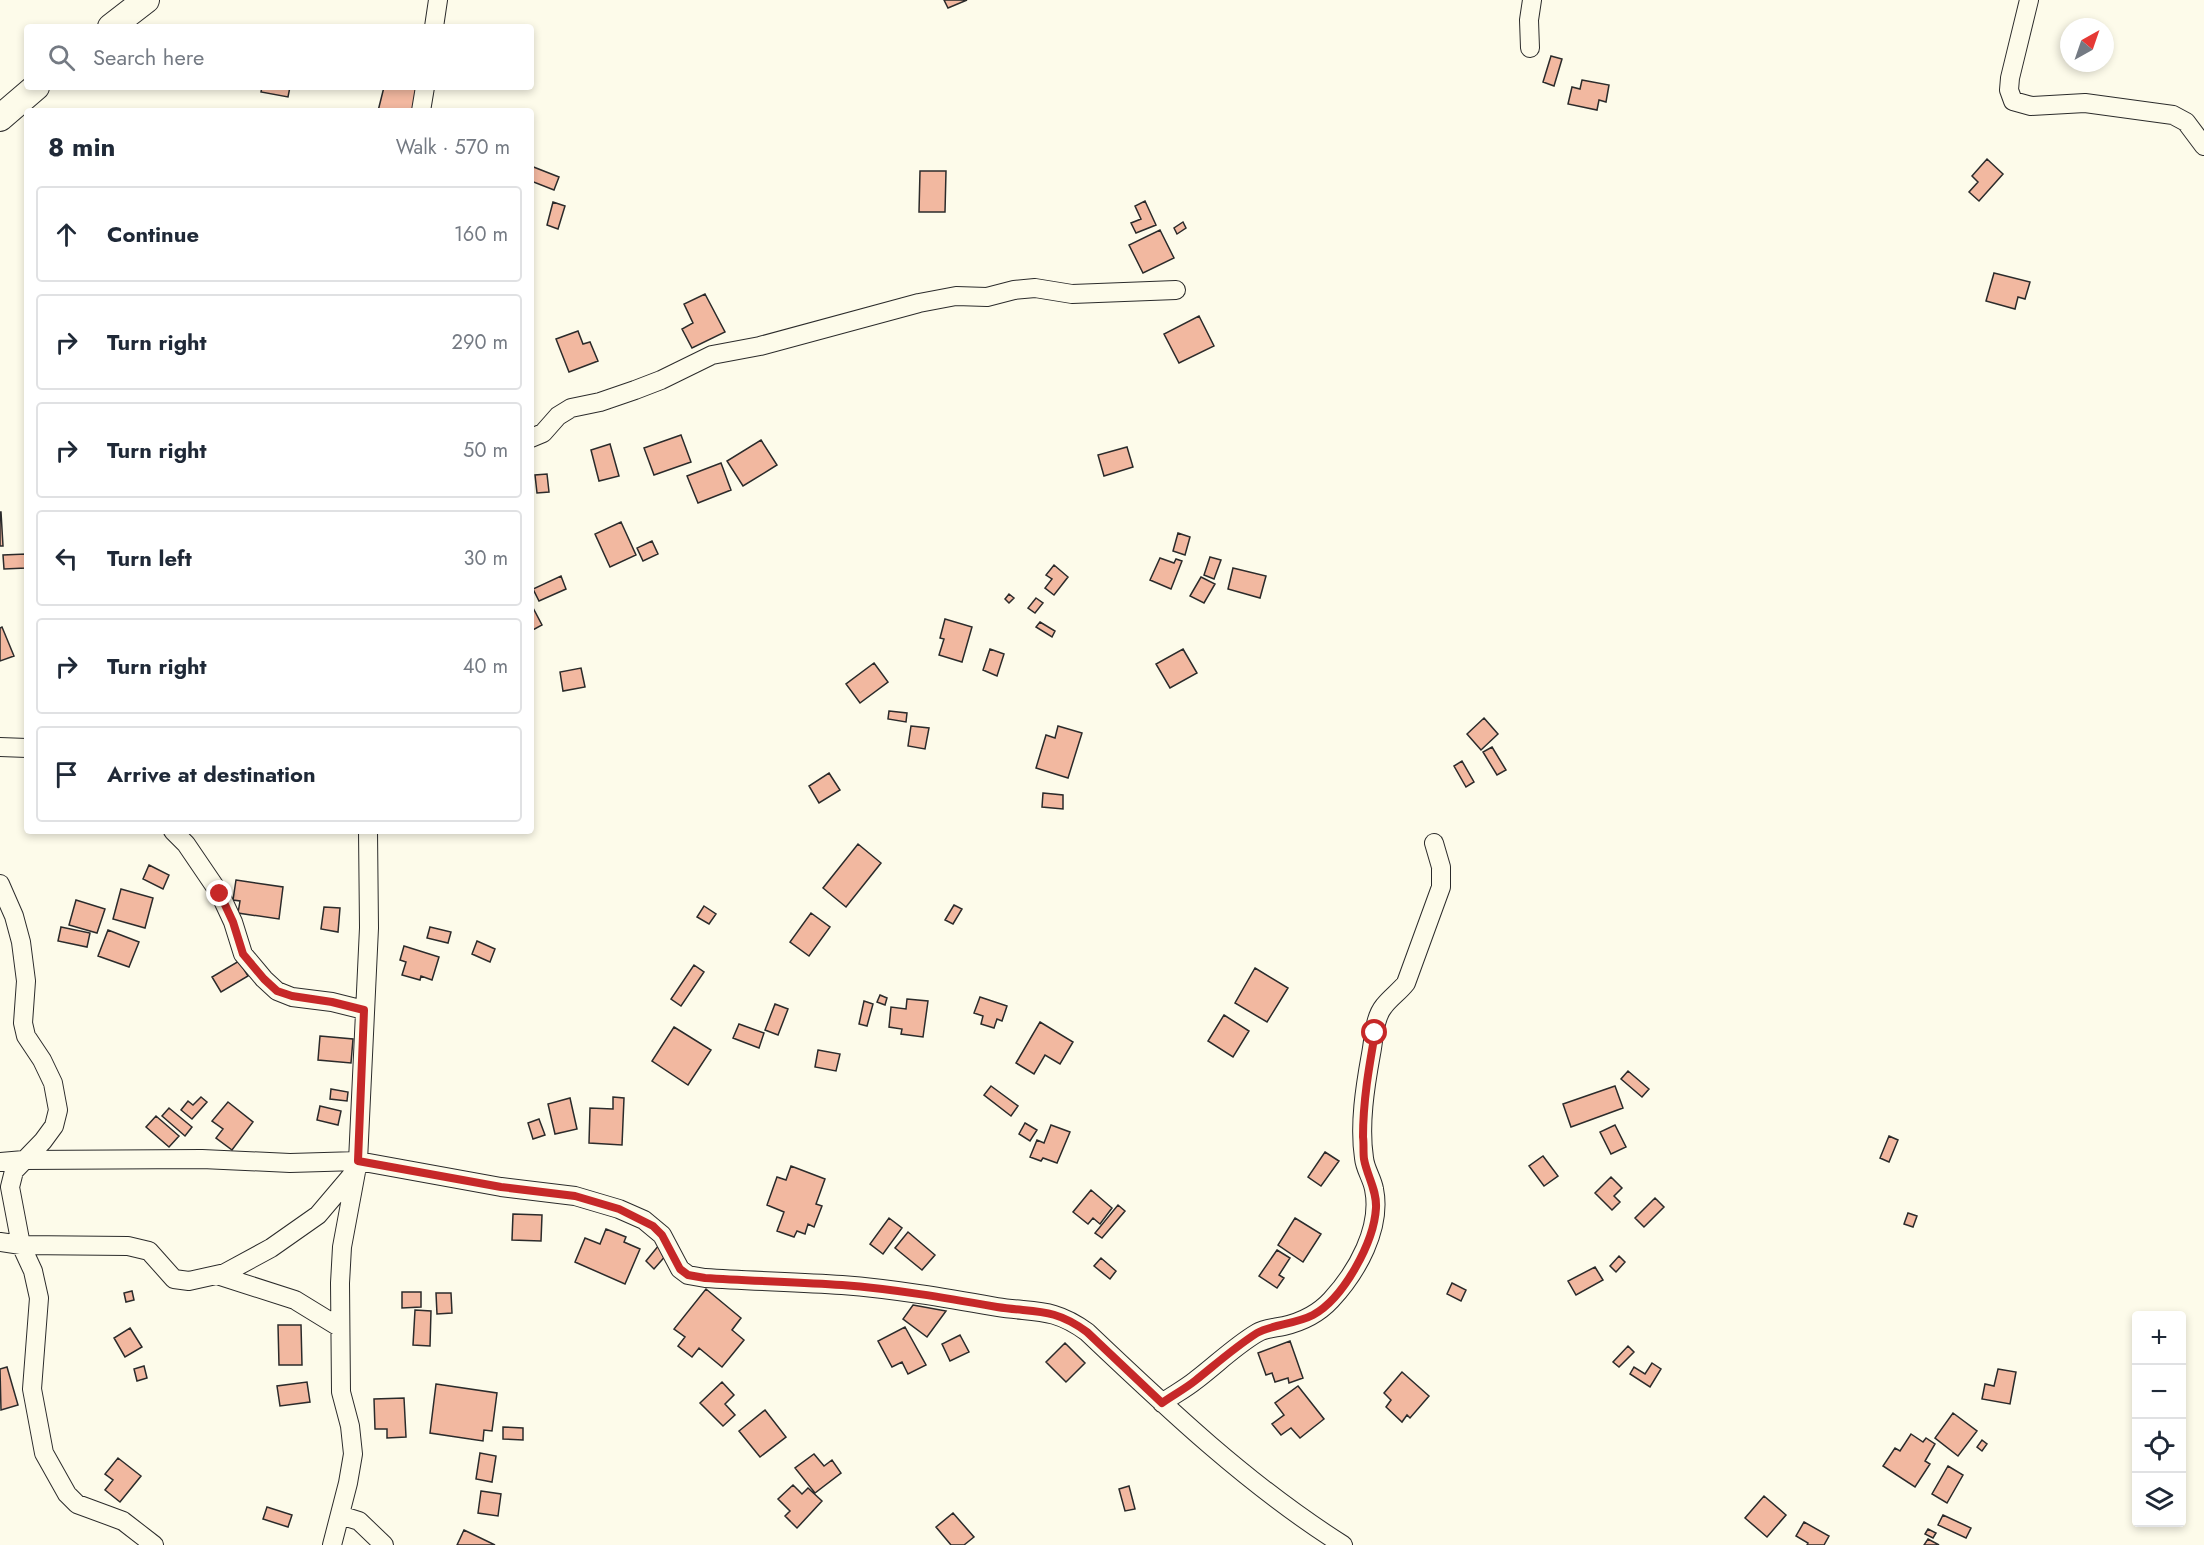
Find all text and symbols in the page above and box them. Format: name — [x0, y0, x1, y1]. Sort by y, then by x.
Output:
north arrow — [2060, 18, 2114, 72]
search box — [24, 24, 534, 90]
icon: search — [45, 41, 78, 74]
text: Search here — [93, 41, 204, 73]
text: 8 min — [48, 128, 116, 166]
text: Walk · 570 m — [396, 133, 510, 162]
icon: ahead — [50, 218, 83, 251]
text: Continue — [107, 218, 199, 250]
text: 160 m — [454, 220, 508, 249]
icon: right — [50, 326, 83, 359]
text: Turn right — [107, 326, 207, 358]
text: 290 m — [452, 328, 508, 357]
icon: right — [50, 434, 83, 467]
text: Turn right — [107, 434, 207, 466]
text: 50 m — [463, 436, 508, 465]
icon: left — [50, 542, 83, 575]
text: Turn left — [107, 542, 192, 574]
text: 30 m — [463, 544, 508, 573]
icon: right — [50, 650, 83, 683]
text: Turn right — [107, 650, 207, 682]
text: 40 m — [463, 652, 508, 681]
icon: arrive — [50, 758, 83, 791]
text: Arrive at destination — [107, 758, 316, 790]
route end — [206, 880, 232, 906]
route start — [1361, 1019, 1387, 1045]
map controls — [2132, 1311, 2186, 1527]
button: + — [2132, 1311, 2186, 1365]
button: − — [2132, 1365, 2186, 1419]
button: locate — [2132, 1419, 2186, 1473]
button: layers — [2132, 1473, 2186, 1527]

